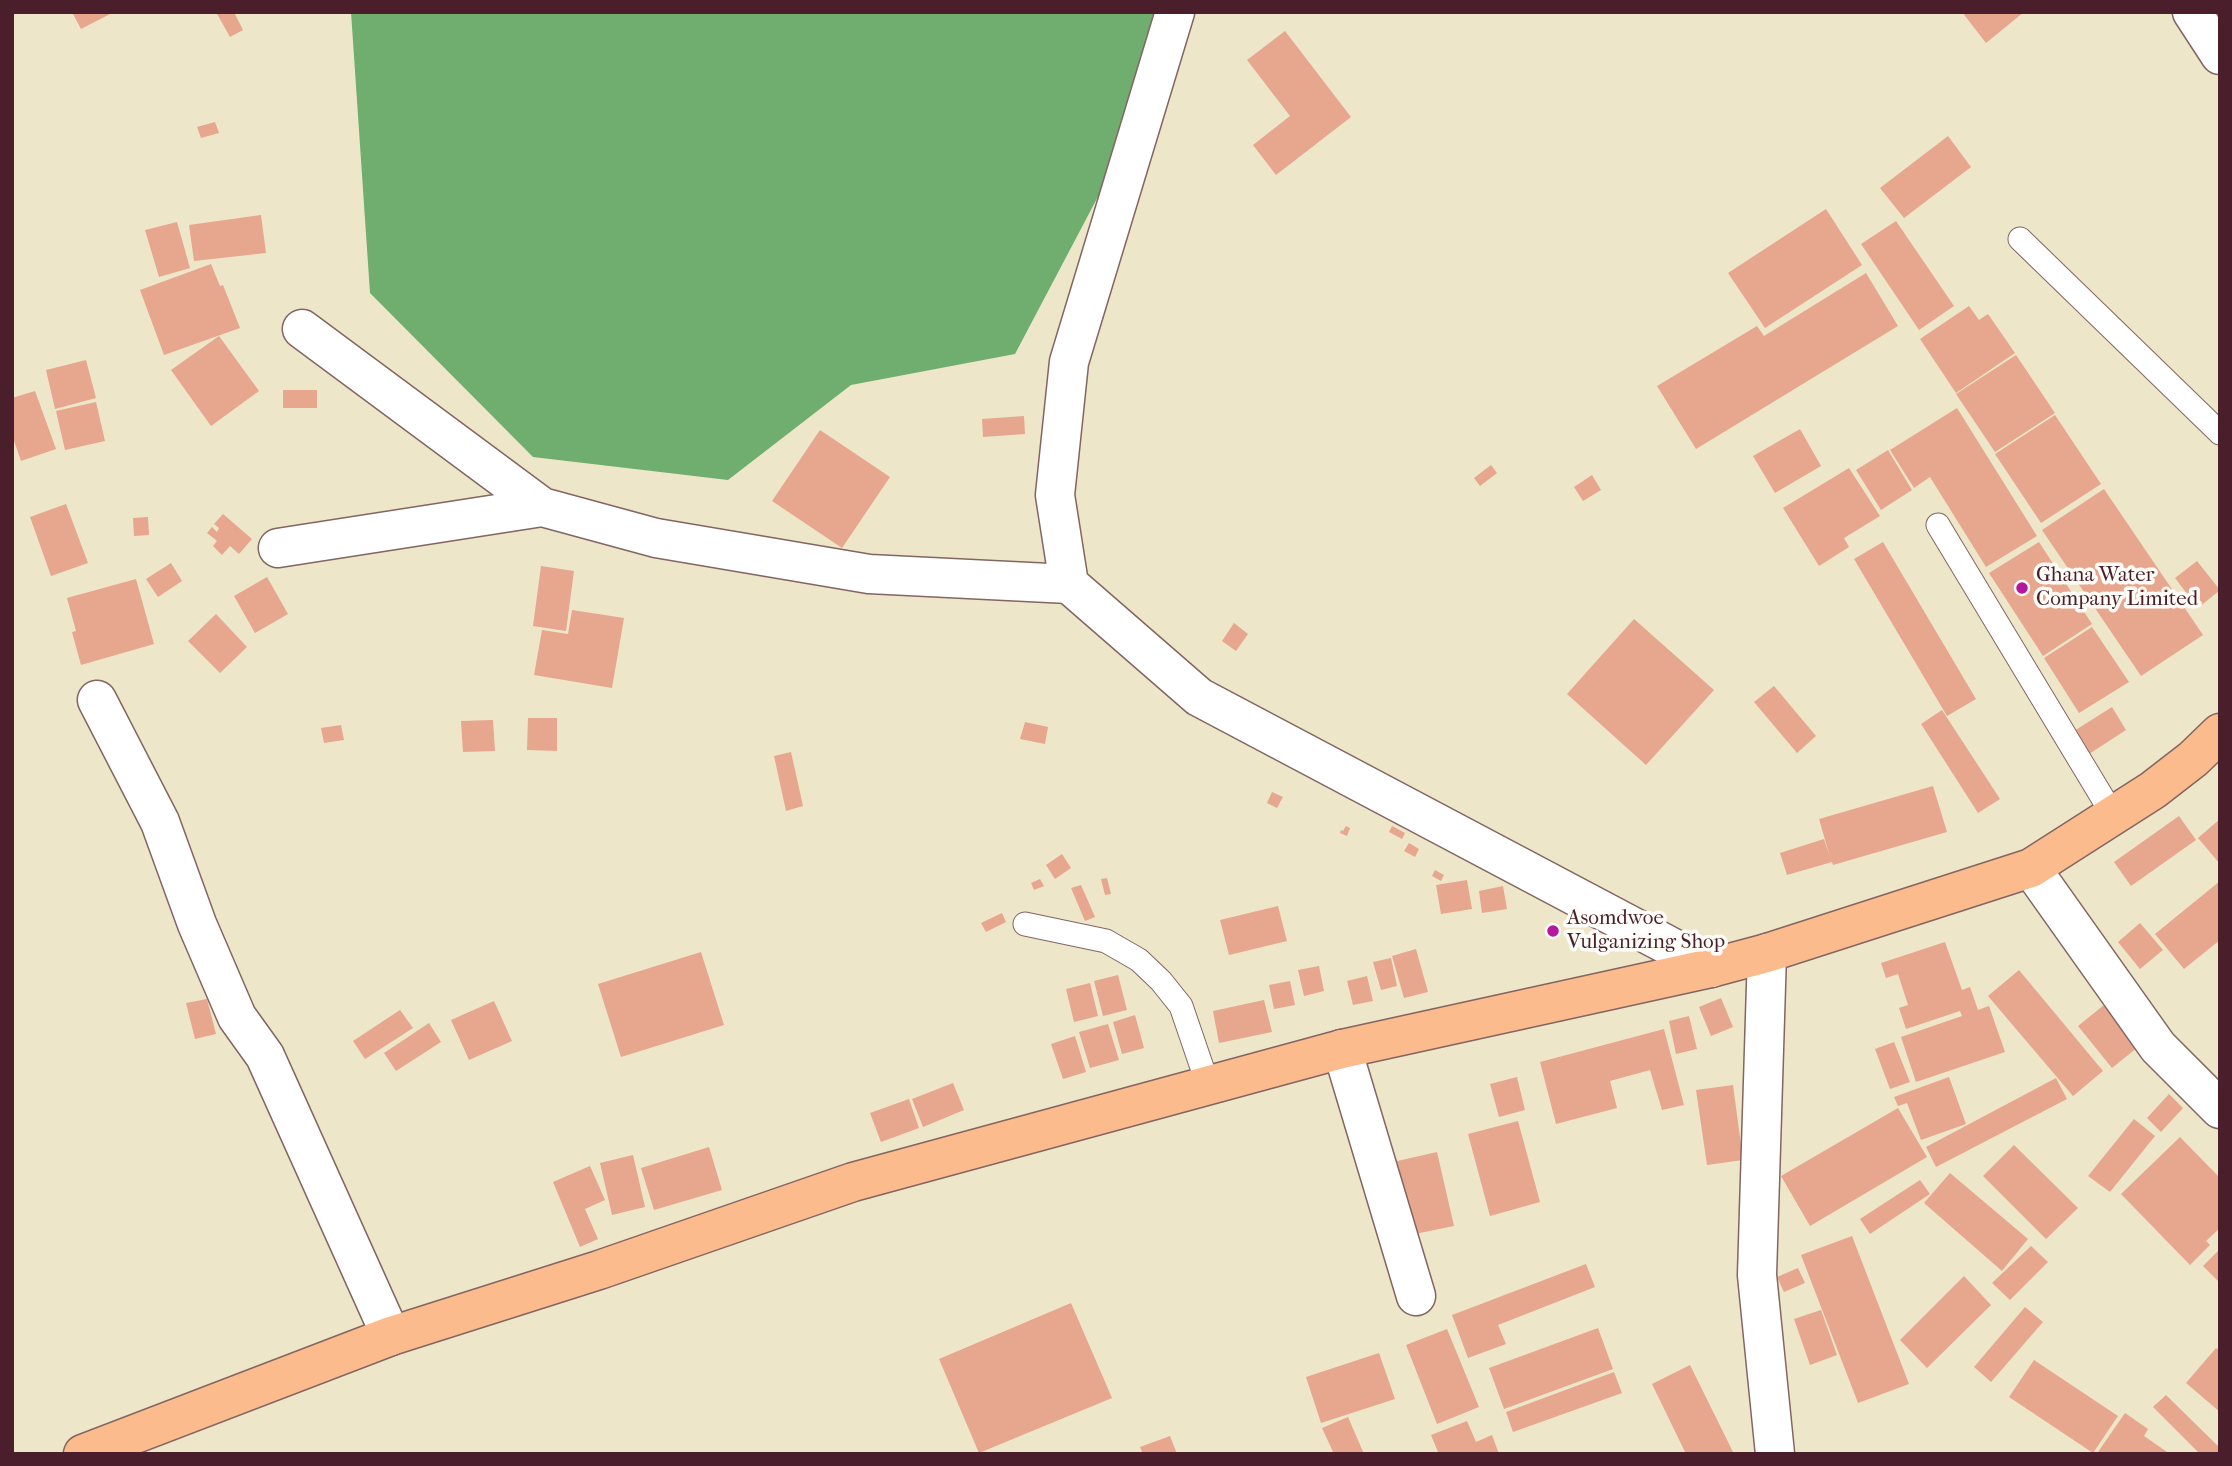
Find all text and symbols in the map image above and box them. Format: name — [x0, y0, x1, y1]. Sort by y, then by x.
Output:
place label: Ghana Water Company Limited — [2036, 563, 2198, 613]
marker: Ghana Water Company Limited — [2014, 580, 2030, 596]
place label: Asomdwoe Vulganizing Shop — [1567, 906, 1725, 956]
marker: Asomdwoe Vulganizing Shop — [1545, 923, 1561, 939]

